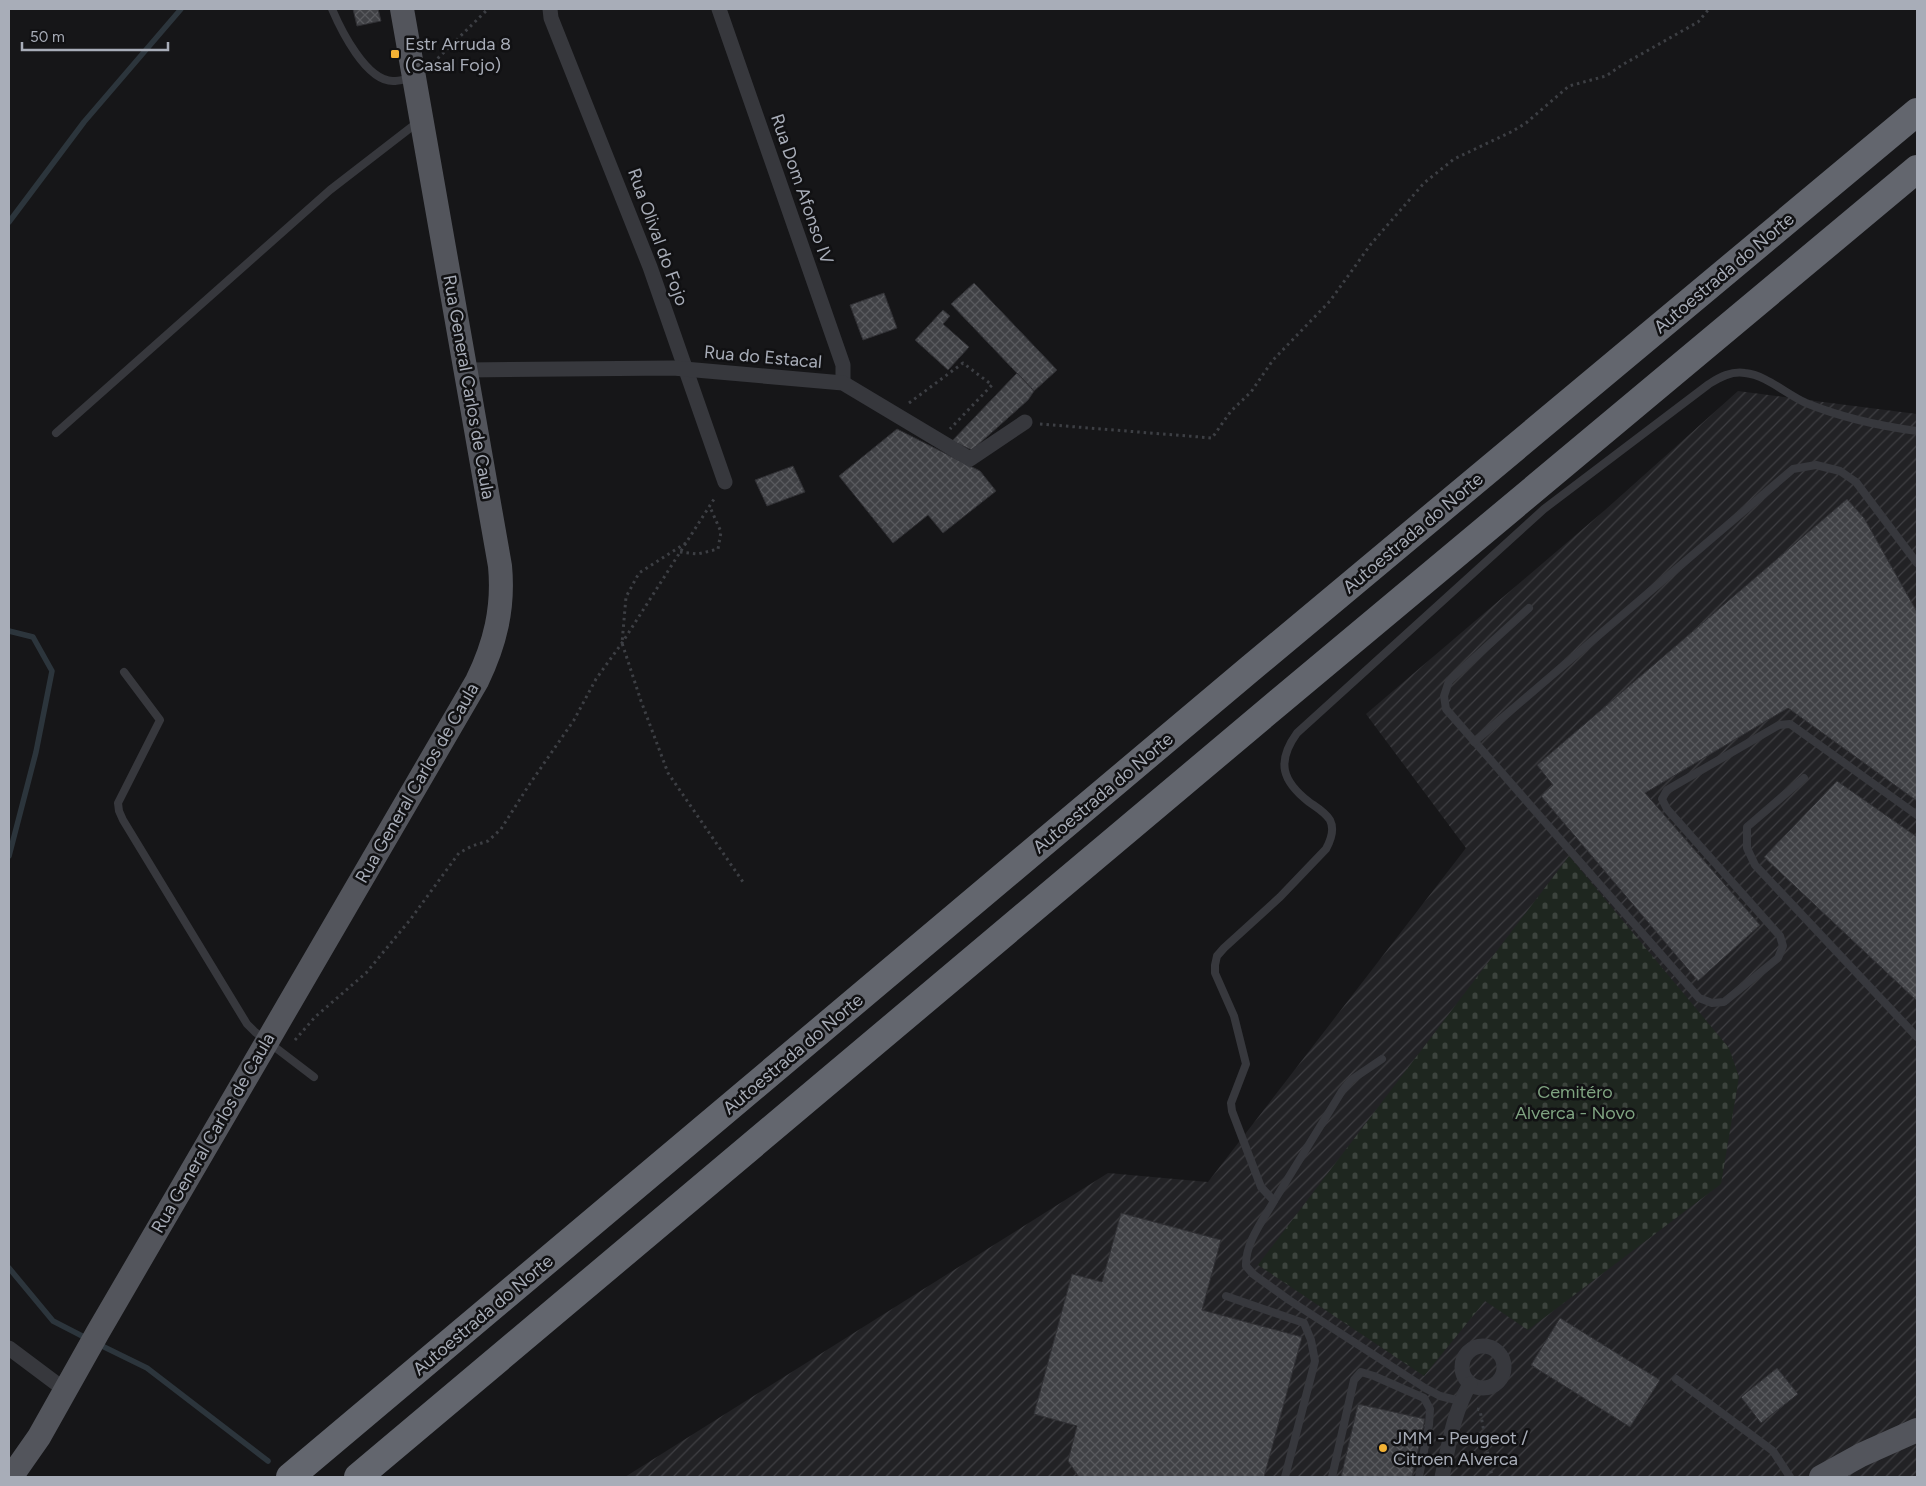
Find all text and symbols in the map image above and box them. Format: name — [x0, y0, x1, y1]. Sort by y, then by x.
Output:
scale bar — [22, 20, 169, 52]
text: 50 m — [30, 28, 65, 46]
place label: Estr Arruda 8 (Casal Fojo) — [405, 33, 511, 76]
marker: Estr Arruda 8 (Casal Fojo) — [389, 48, 401, 60]
street label: Rua Dom Afonso IV — [766, 111, 838, 267]
street label: Rua Olival do Fojo — [623, 165, 693, 309]
street label: Autoestrada do Norte — [1649, 208, 1799, 338]
street label: Rua General Carlos de Caula — [438, 273, 500, 501]
street label: Rua do Estacal — [703, 341, 823, 373]
street label: Autoestrada do Norte — [1338, 468, 1488, 598]
street label: Rua General Carlos de Caula — [351, 679, 483, 887]
street label: Autoestrada do Norte — [1028, 728, 1178, 858]
street label: Autoestrada do Norte — [718, 989, 868, 1119]
street label: Rua General Carlos de Caula — [147, 1029, 279, 1237]
park label: Cemitéro Alverca - Novo — [1515, 1081, 1635, 1124]
street label: Autoestrada do Norte — [408, 1250, 558, 1380]
place label: JMM - Peugeot / Citroen Alverca — [1393, 1427, 1528, 1470]
marker: JMM - Peugeot / Citroen Alverca — [1377, 1442, 1389, 1454]

